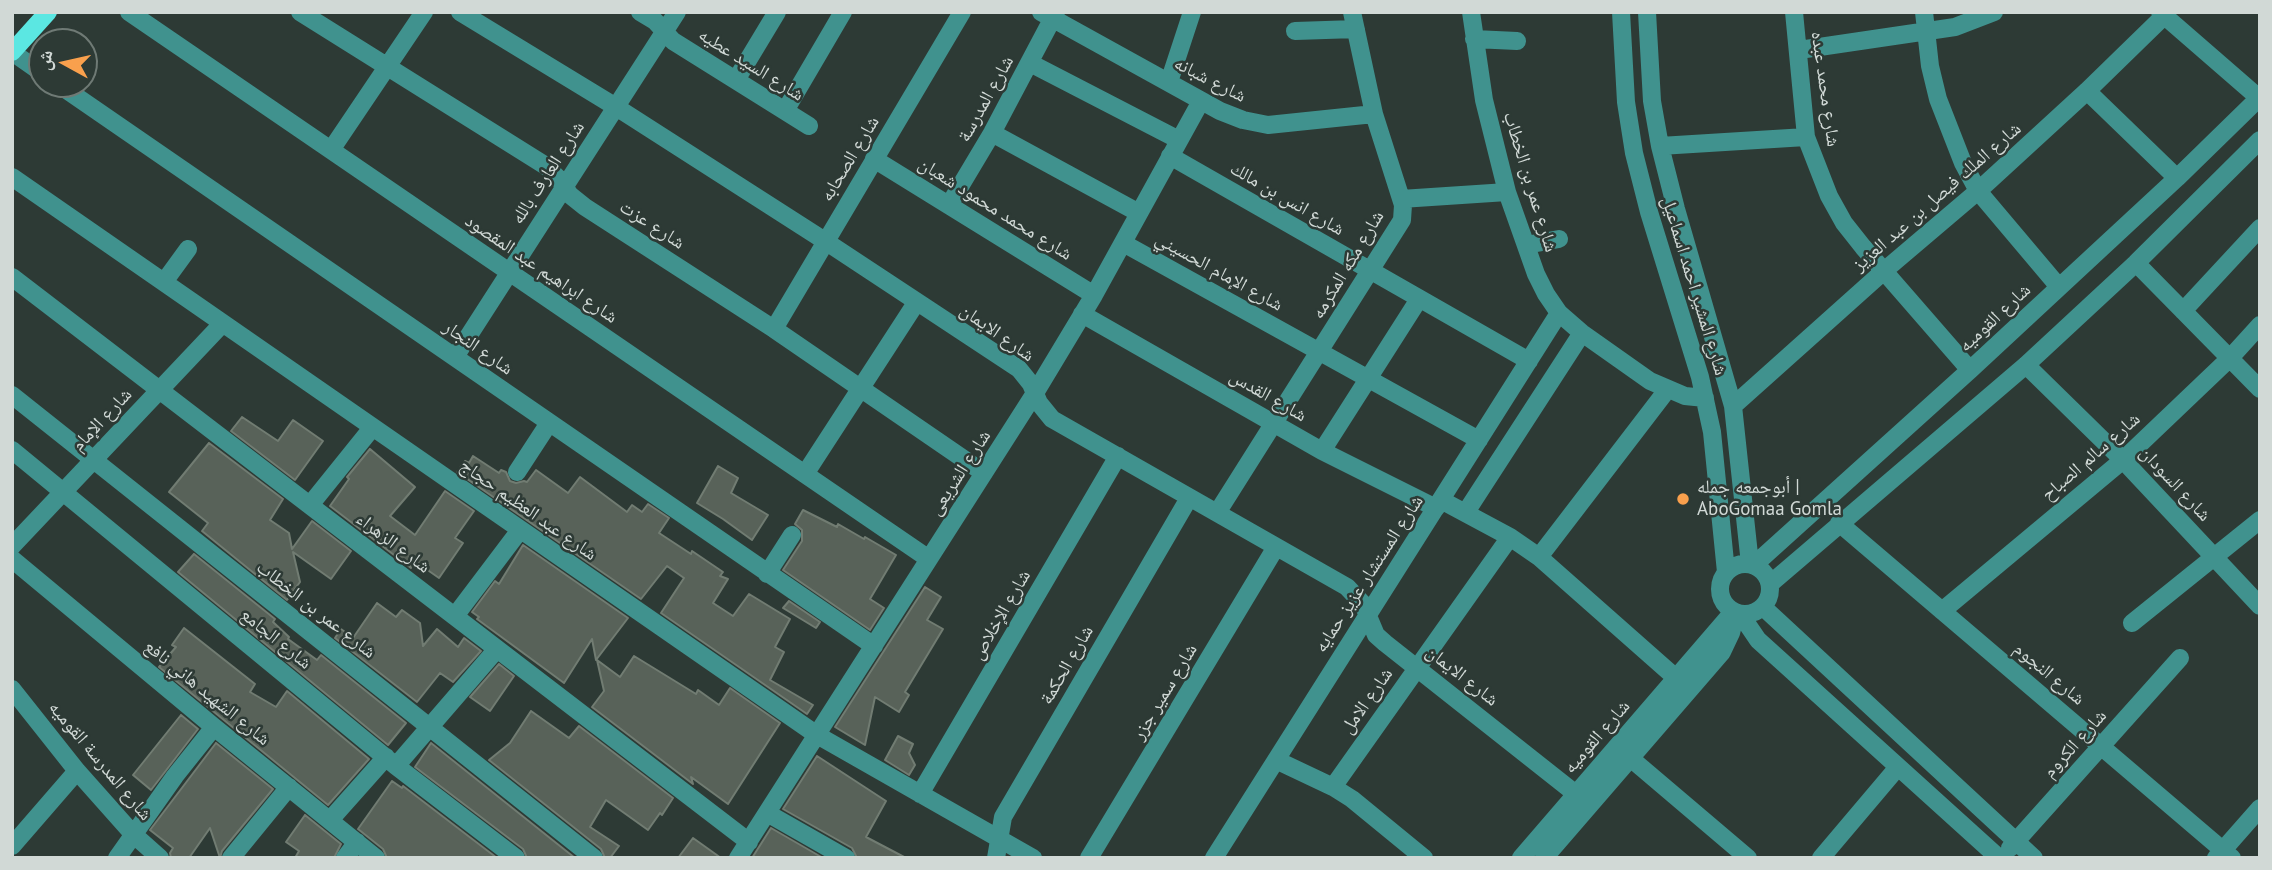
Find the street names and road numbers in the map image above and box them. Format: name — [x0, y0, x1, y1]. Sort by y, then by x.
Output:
street label: شارع السيد عطيه — [694, 23, 808, 107]
street label: شارع محمد عبده — [1806, 30, 1844, 148]
street label: شارع المدرسة — [953, 52, 1019, 146]
street label: شارع شبانه — [1170, 52, 1250, 108]
street label: شارع عمر بن الخطاب — [1498, 109, 1562, 255]
street label: شارع الصحابه — [816, 112, 884, 206]
street label: شارع العارف بالله — [506, 117, 590, 229]
street label: شارع الملك فيصل بن عبد العزيز — [1848, 118, 2026, 276]
street label: شارع محمد محمود شعبان — [914, 152, 1076, 266]
street label: شارع انس بن مالك — [1226, 157, 1348, 241]
street label: شارع المشير احمد اسماعيل — [1656, 194, 1732, 378]
street label: شارع عزت — [615, 196, 689, 254]
street label: شارع مكه المكرمه — [1307, 207, 1389, 323]
street label: شارع ابراهيم عبد المقصود — [460, 209, 622, 329]
street label: شارع الإمام الحسيني — [1151, 227, 1287, 317]
street label: شارع القوميه — [1954, 279, 2036, 357]
street label: شارع الايمان — [955, 299, 1039, 367]
street label: شارع النجار — [439, 316, 517, 380]
street label: شارع القدس — [1225, 365, 1311, 427]
street label: شارع الإمام — [67, 384, 137, 456]
street label: شارع سالم الصباح — [2037, 408, 2145, 506]
street label: شارع الشريعى — [924, 426, 996, 520]
street label: شارع السودان — [2134, 442, 2216, 526]
street label: شارع عبد العظيم حجاج — [455, 454, 601, 566]
street label: شارع المستشار عزيز حمايه — [1310, 491, 1428, 657]
street label: شارع الزهراء — [351, 508, 435, 578]
street label: شارع عمر بن الخطاب — [252, 556, 380, 664]
street label: شارع الإخلاص — [966, 566, 1036, 664]
street label: شارع الجامع — [236, 603, 316, 675]
street label: شارع الحكمة — [1035, 621, 1099, 709]
street label: شارع الشهيد هاني نافع — [139, 635, 275, 751]
street label: شارع النجوم — [2009, 638, 2089, 710]
street label: شارع سمير جزر — [1127, 640, 1203, 744]
street label: شارع الايمان — [1421, 641, 1503, 711]
street label: شارع الامل — [1336, 664, 1398, 738]
street label: شارع القوميه — [1559, 696, 1635, 778]
street label: شارع المدرسة القوميه — [43, 697, 157, 825]
street label: شارع الكروم — [2038, 705, 2112, 783]

